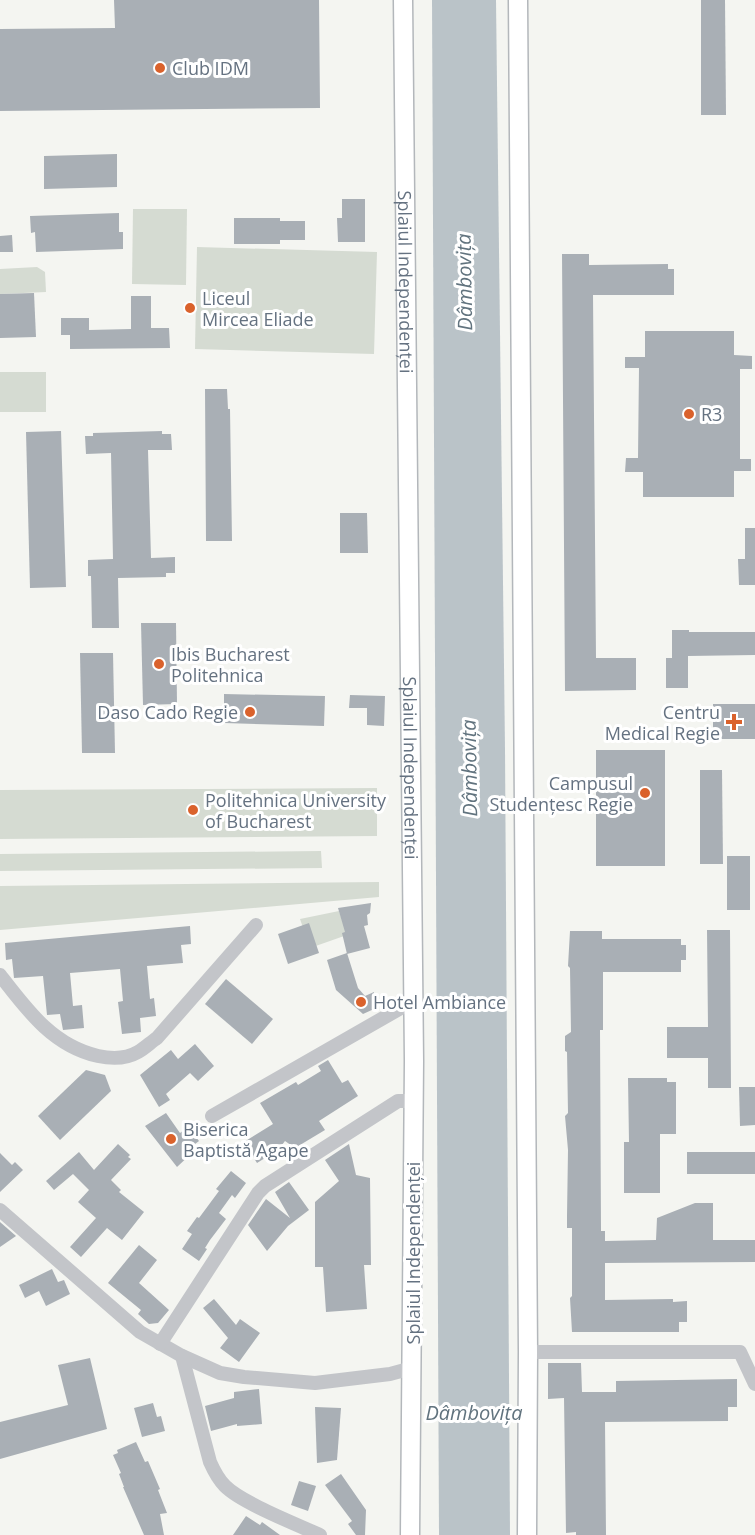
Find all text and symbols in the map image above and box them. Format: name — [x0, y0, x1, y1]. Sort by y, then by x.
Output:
place label: Club IDM — [172, 56, 249, 80]
marker: Club IDM — [153, 61, 167, 75]
street label: Splaiul Independenței — [393, 190, 419, 374]
water label: Dâmbovița — [450, 233, 478, 331]
place label: Liceul Mircea Eliade — [202, 286, 314, 331]
marker: Liceul Mircea Eliade — [183, 301, 197, 315]
place label: R3 — [701, 402, 722, 426]
marker: R3 — [682, 407, 696, 421]
place label: Ibis Bucharest Politehnica — [171, 642, 290, 687]
marker: Ibis Bucharest Politehnica — [152, 657, 166, 671]
street label: Splaiul Independenței — [398, 676, 424, 860]
place label: Daso Cado Regie — [97, 700, 238, 724]
place label: Centru Medical Regie — [605, 700, 720, 745]
marker: Daso Cado Regie — [243, 705, 257, 719]
marker: Centru Medical Regie — [725, 713, 743, 731]
water label: Dâmbovița — [455, 719, 483, 817]
place label: Campusul Studențesc Regie — [489, 771, 633, 816]
marker: Campusul Studențesc Regie — [638, 786, 652, 800]
place label: Politehnica University of Bucharest — [205, 788, 387, 833]
marker: Politehnica University of Bucharest — [186, 803, 200, 817]
place label: Hotel Ambiance — [373, 990, 506, 1014]
marker: Hotel Ambiance — [354, 995, 368, 1009]
place label: Biserica Baptistă Agape — [183, 1117, 309, 1162]
marker: Biserica Baptistă Agape — [164, 1132, 178, 1146]
street label: Splaiul Independenței — [401, 1162, 425, 1344]
water label: Dâmbovița — [425, 1399, 523, 1426]

